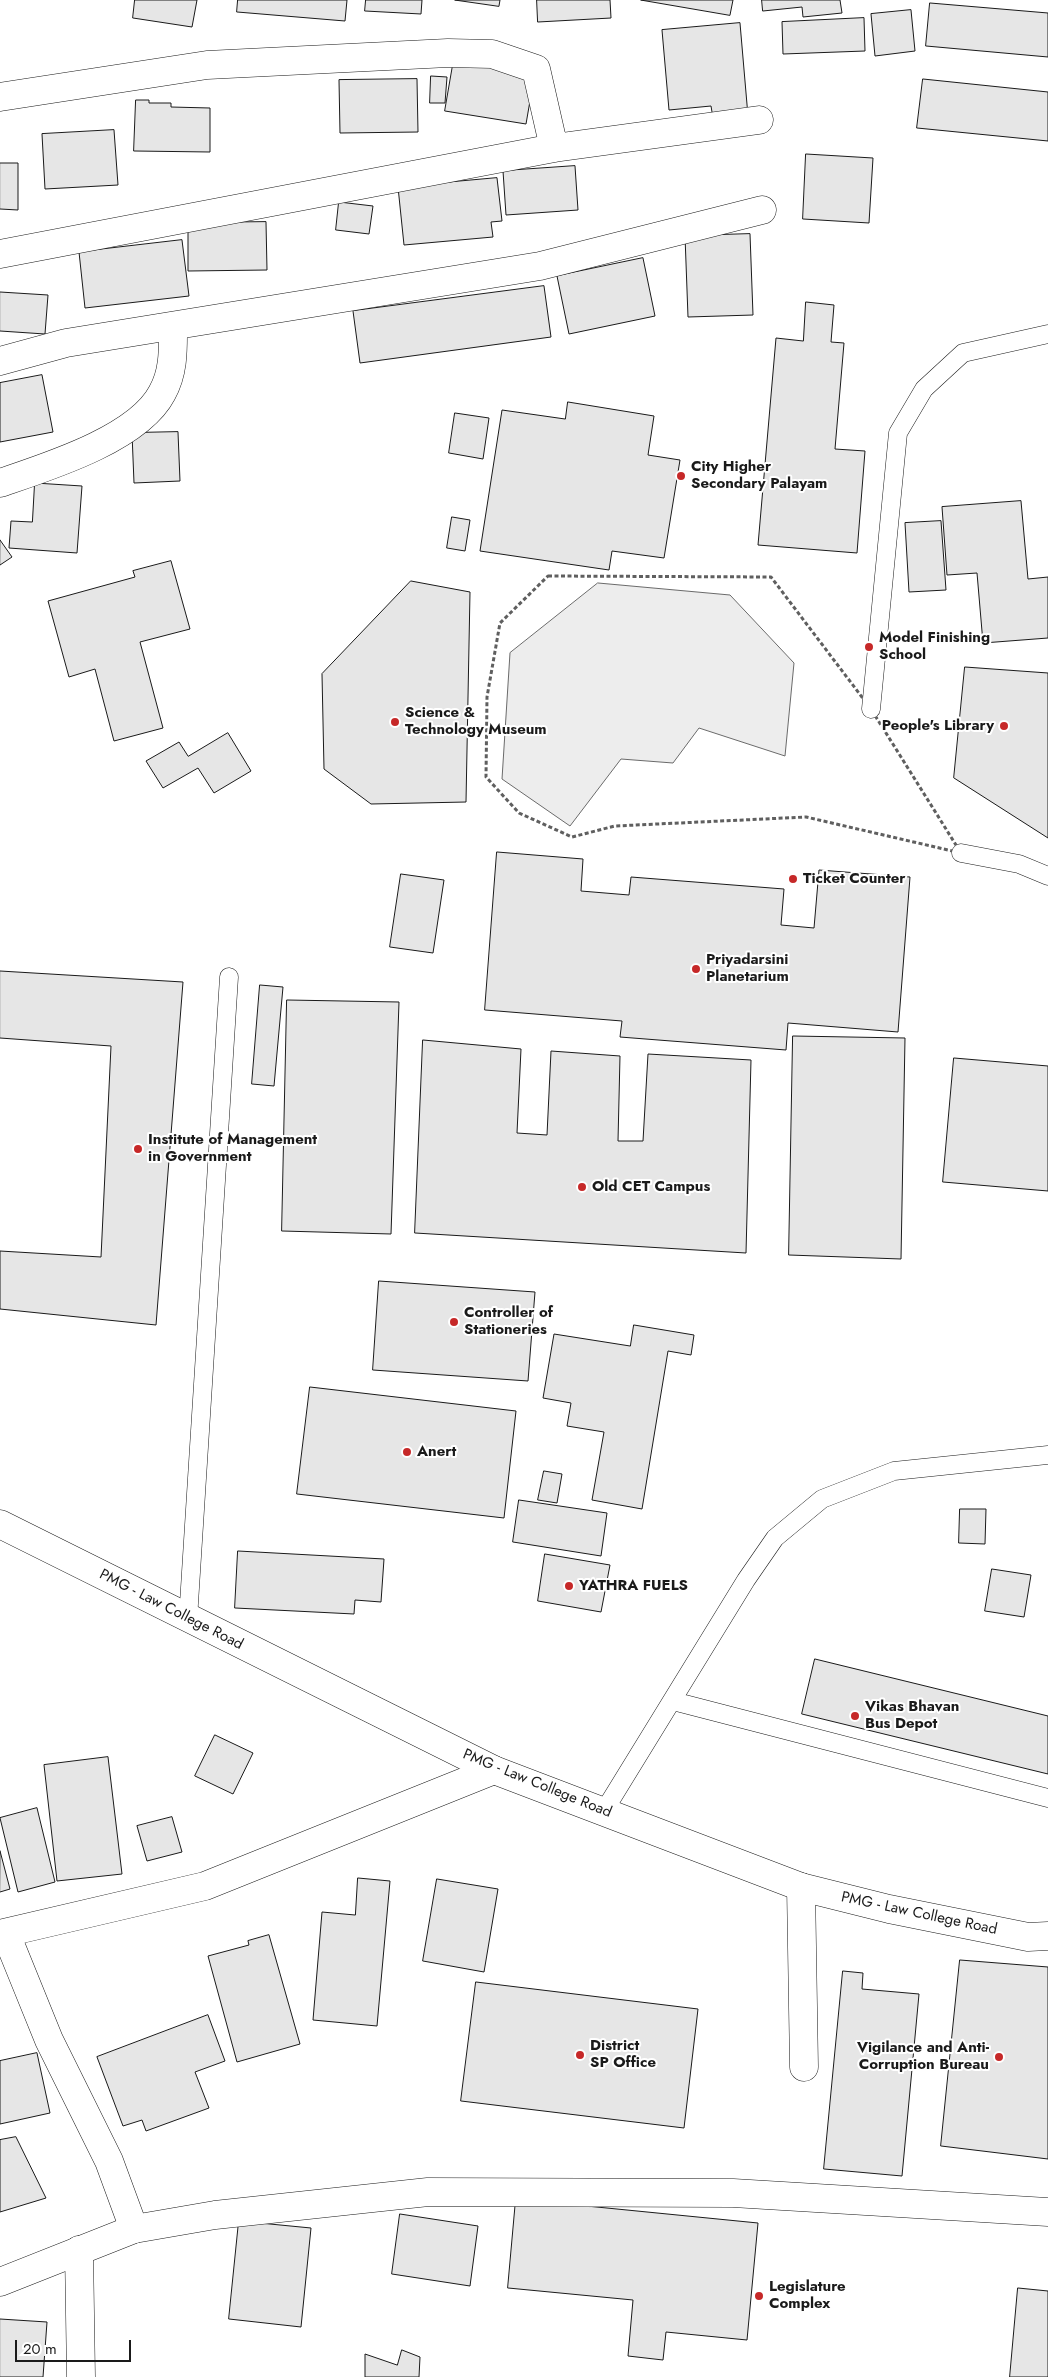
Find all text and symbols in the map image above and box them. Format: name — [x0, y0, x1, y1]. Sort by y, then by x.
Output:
place label: City Higher Secondary Palayam — [691, 458, 827, 493]
marker: City Higher Secondary Palayam — [675, 470, 687, 482]
place label: Model Finishing School — [879, 629, 990, 664]
marker: Model Finishing School — [863, 641, 875, 653]
place label: Science & Technology Museum — [405, 704, 547, 739]
marker: Science & Technology Museum — [389, 716, 401, 728]
place label: People's Library — [882, 717, 994, 735]
marker: People's Library — [998, 720, 1010, 732]
place label: Ticket Counter — [803, 870, 905, 888]
marker: Ticket Counter — [787, 873, 799, 885]
place label: Priyadarsini Planetarium — [706, 951, 789, 986]
marker: Priyadarsini Planetarium — [690, 963, 702, 975]
place label: Institute of Management in Government — [148, 1131, 317, 1166]
marker: Institute of Management in Government — [132, 1143, 144, 1155]
place label: Old CET Campus — [592, 1178, 710, 1196]
marker: Old CET Campus — [576, 1181, 588, 1193]
place label: Controller of Stationeries — [464, 1304, 553, 1339]
marker: Controller of Stationeries — [448, 1316, 460, 1328]
place label: Anert — [417, 1443, 456, 1461]
marker: Anert — [401, 1446, 413, 1458]
street label: PMG - Law College Road — [96, 1566, 246, 1654]
place label: YATHRA FUELS — [579, 1577, 688, 1595]
marker: YATHRA FUELS — [563, 1580, 575, 1592]
place label: Vikas Bhavan Bus Depot — [865, 1698, 959, 1733]
marker: Vikas Bhavan Bus Depot — [849, 1710, 861, 1722]
street label: PMG - Law College Road — [460, 1746, 614, 1822]
street label: PMG - Law College Road — [839, 1889, 999, 1939]
place label: District SP Office — [590, 2037, 656, 2072]
place label: Vigilance and Anti- Corruption Bureau — [857, 2039, 989, 2074]
marker: District SP Office — [574, 2049, 586, 2061]
marker: Vigilance and Anti- Corruption Bureau — [993, 2051, 1005, 2063]
place label: Legislature Complex — [769, 2278, 846, 2313]
marker: Legislature Complex — [753, 2290, 765, 2302]
scale bar — [18, 2330, 134, 2362]
text: 20 m — [23, 2338, 57, 2360]

